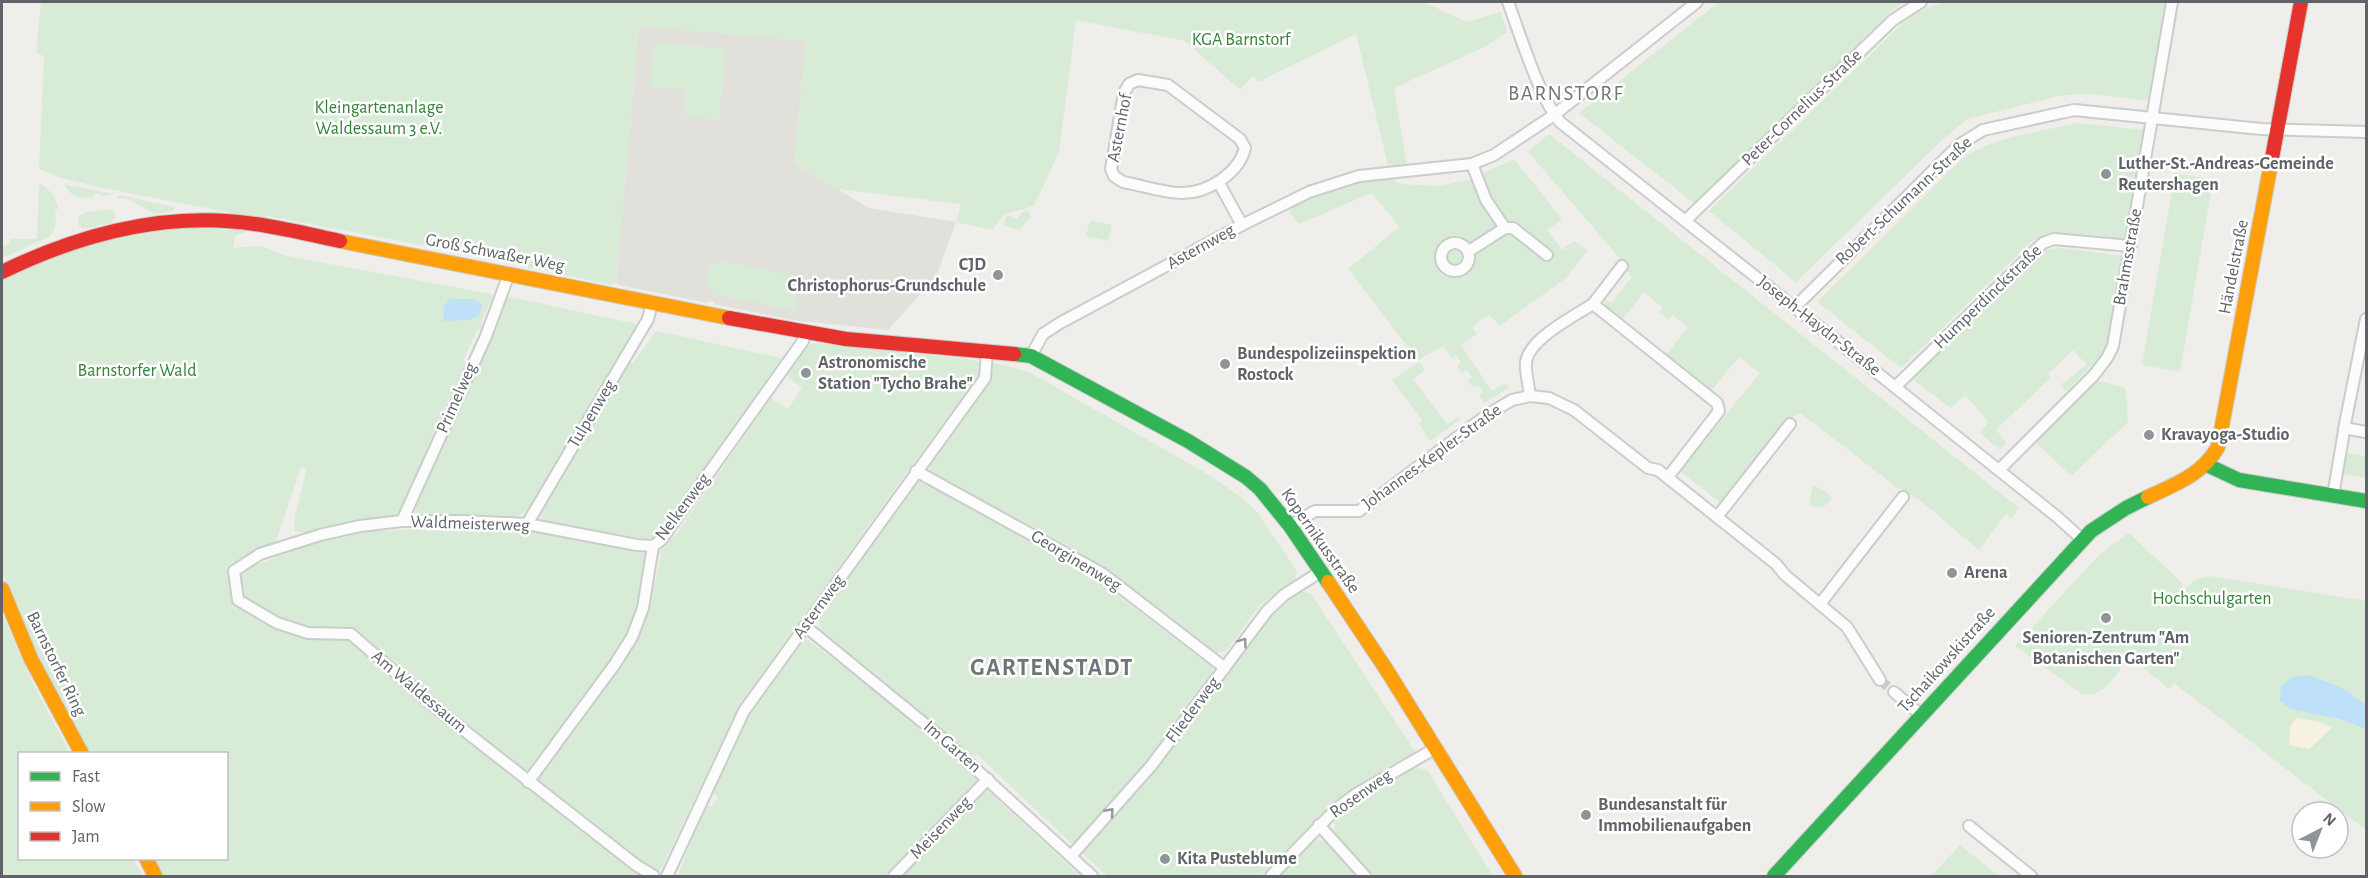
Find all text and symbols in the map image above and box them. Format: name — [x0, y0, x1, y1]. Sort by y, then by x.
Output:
park label: KGA Barnstorf — [1192, 31, 1292, 49]
street label: Peter-Cornelius-Straße — [1739, 46, 1865, 170]
district label: BARNSTORF — [1508, 83, 1624, 104]
street label: Asternhof — [1105, 91, 1136, 164]
park label: Kleingartenanlage Waldessaum 3 e.V. — [314, 99, 444, 138]
street label: Robert-Schumann-Straße — [1832, 133, 1976, 269]
place label: Luther-St.-Andreas-Gemeinde Reutershagen — [2118, 155, 2334, 194]
marker: Luther-St.-Andreas-Gemeinde Reutershagen — [2099, 167, 2113, 181]
street label: Brahmsstraße — [2111, 207, 2145, 307]
street label: Händelstraße — [2216, 218, 2252, 316]
street label: Asternweg — [1164, 221, 1238, 273]
street label: Groß Schwaßer Weg — [424, 231, 566, 275]
street label: Humperdinckstraße — [1931, 241, 2045, 353]
place label: CJD Christophorus-Grundschule — [788, 256, 986, 295]
marker: CJD Christophorus-Grundschule — [991, 268, 1005, 282]
street label: Joseph-Haydn-Straße — [1754, 273, 1884, 379]
place label: Bundespolizeiinspektion Rostock — [1237, 345, 1416, 384]
place label: Astronomische Station "Tycho Brahe" — [818, 354, 973, 393]
marker: Bundespolizeiinspektion Rostock — [1218, 357, 1232, 371]
street label: Primelweg — [433, 360, 481, 436]
park label: Barnstorfer Wald — [78, 362, 196, 380]
marker: Astronomische Station "Tycho Brahe" — [799, 366, 813, 380]
street label: Tulpenweg — [565, 376, 619, 451]
street label: Johannes-Kepler-Straße — [1359, 401, 1505, 513]
place label: Kravayoga-Studio — [2161, 426, 2290, 444]
marker: Kravayoga-Studio — [2142, 428, 2156, 442]
street label: Nelkenweg — [652, 470, 714, 544]
street label: Kopernikusstraße — [1277, 485, 1363, 597]
street label: Waldmeisterweg — [410, 513, 530, 535]
street label: Georginenweg — [1028, 527, 1124, 595]
place label: Arena — [1964, 564, 2008, 582]
marker: Arena — [1945, 566, 1959, 580]
street label: Asternweg — [790, 571, 848, 642]
park label: Hochschulgarten — [2152, 590, 2272, 608]
street label: Tschaikowskistraße — [1895, 604, 1999, 716]
street label: Barnstorfer Ring — [23, 609, 89, 719]
marker: Senioren-Zentrum "Am Botanischen Garten" — [2099, 611, 2113, 625]
place label: Senioren-Zentrum "Am Botanischen Garten" — [2023, 629, 2189, 668]
one-way arrow — [1235, 638, 1246, 649]
street label: Am Waldessaum — [368, 647, 470, 737]
district label: GARTENSTADT — [970, 656, 1134, 680]
street label: Fliederweg — [1163, 674, 1224, 746]
street label: Im Garten — [920, 717, 984, 777]
legend — [18, 752, 228, 860]
street label: Rosenweg — [1327, 766, 1395, 822]
text: Fast — [72, 768, 100, 786]
street label: Meisenweg — [907, 793, 975, 863]
place label: Bundesanstalt für Immobilienaufgaben — [1598, 796, 1751, 835]
text: Slow — [72, 798, 105, 816]
north arrow — [2290, 800, 2350, 860]
one-way arrow — [1103, 808, 1114, 819]
marker: Bundesanstalt für Immobilienaufgaben — [1579, 808, 1593, 822]
text: N — [2320, 810, 2339, 829]
text: Jam — [72, 828, 100, 846]
place label: Kita Pusteblume — [1177, 850, 1297, 868]
marker: Kita Pusteblume — [1158, 852, 1172, 866]

